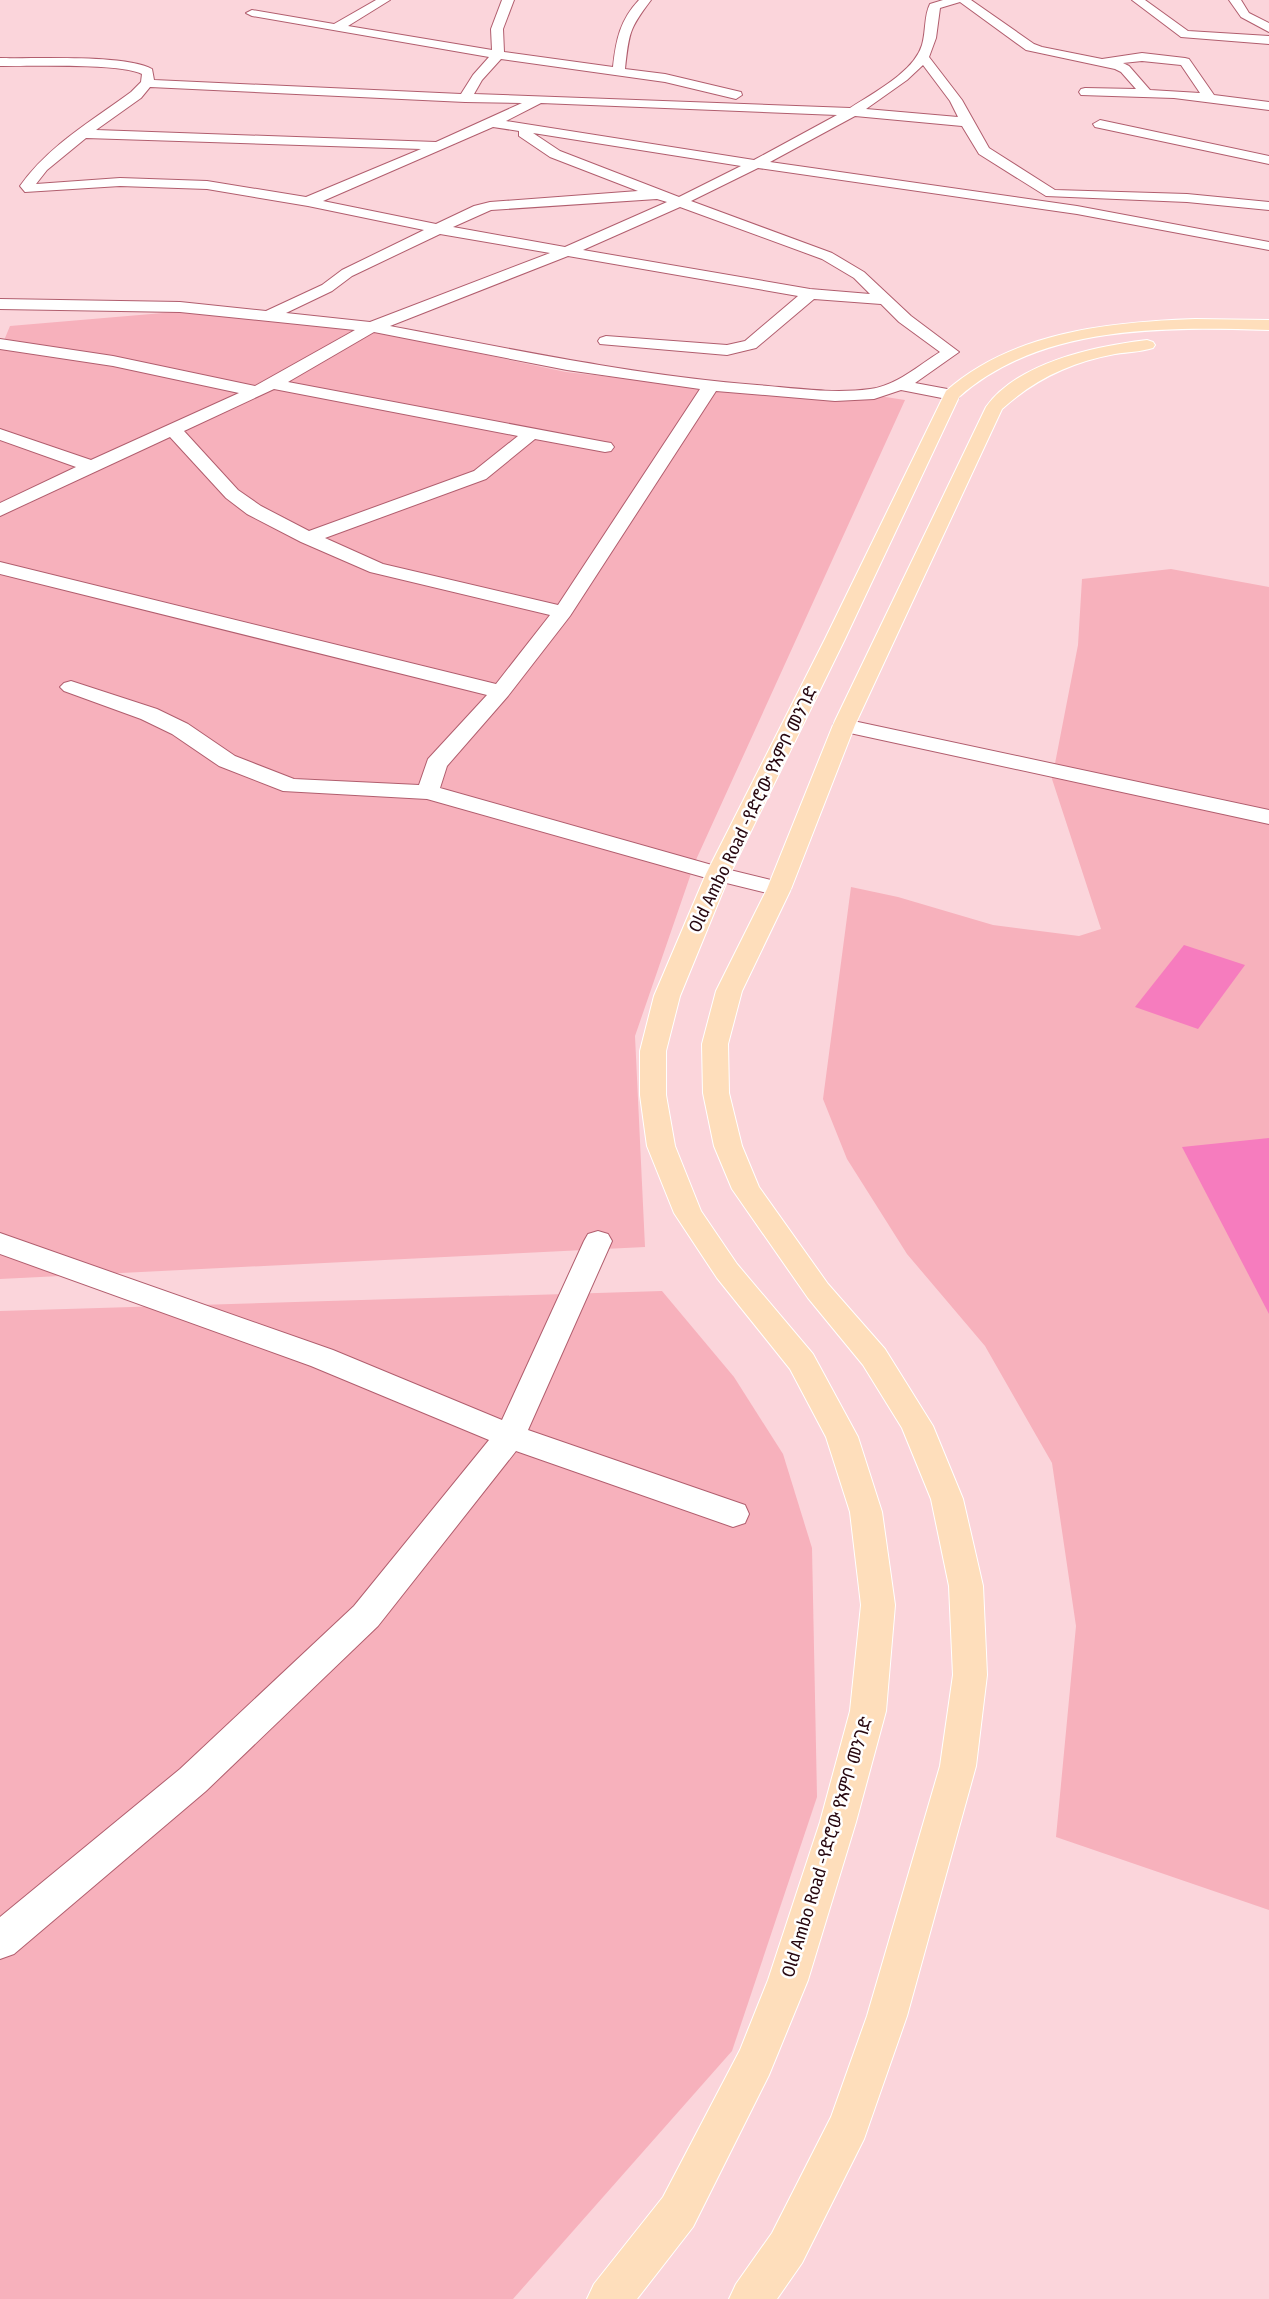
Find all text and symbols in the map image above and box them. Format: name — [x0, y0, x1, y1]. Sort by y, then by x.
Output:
street label: Old Ambo Road -የድሮው የአምቦ መንገድ — [684, 682, 822, 936]
street label: Old Ambo Road -የድሮው የአምቦ መንገድ — [777, 1714, 877, 1980]

